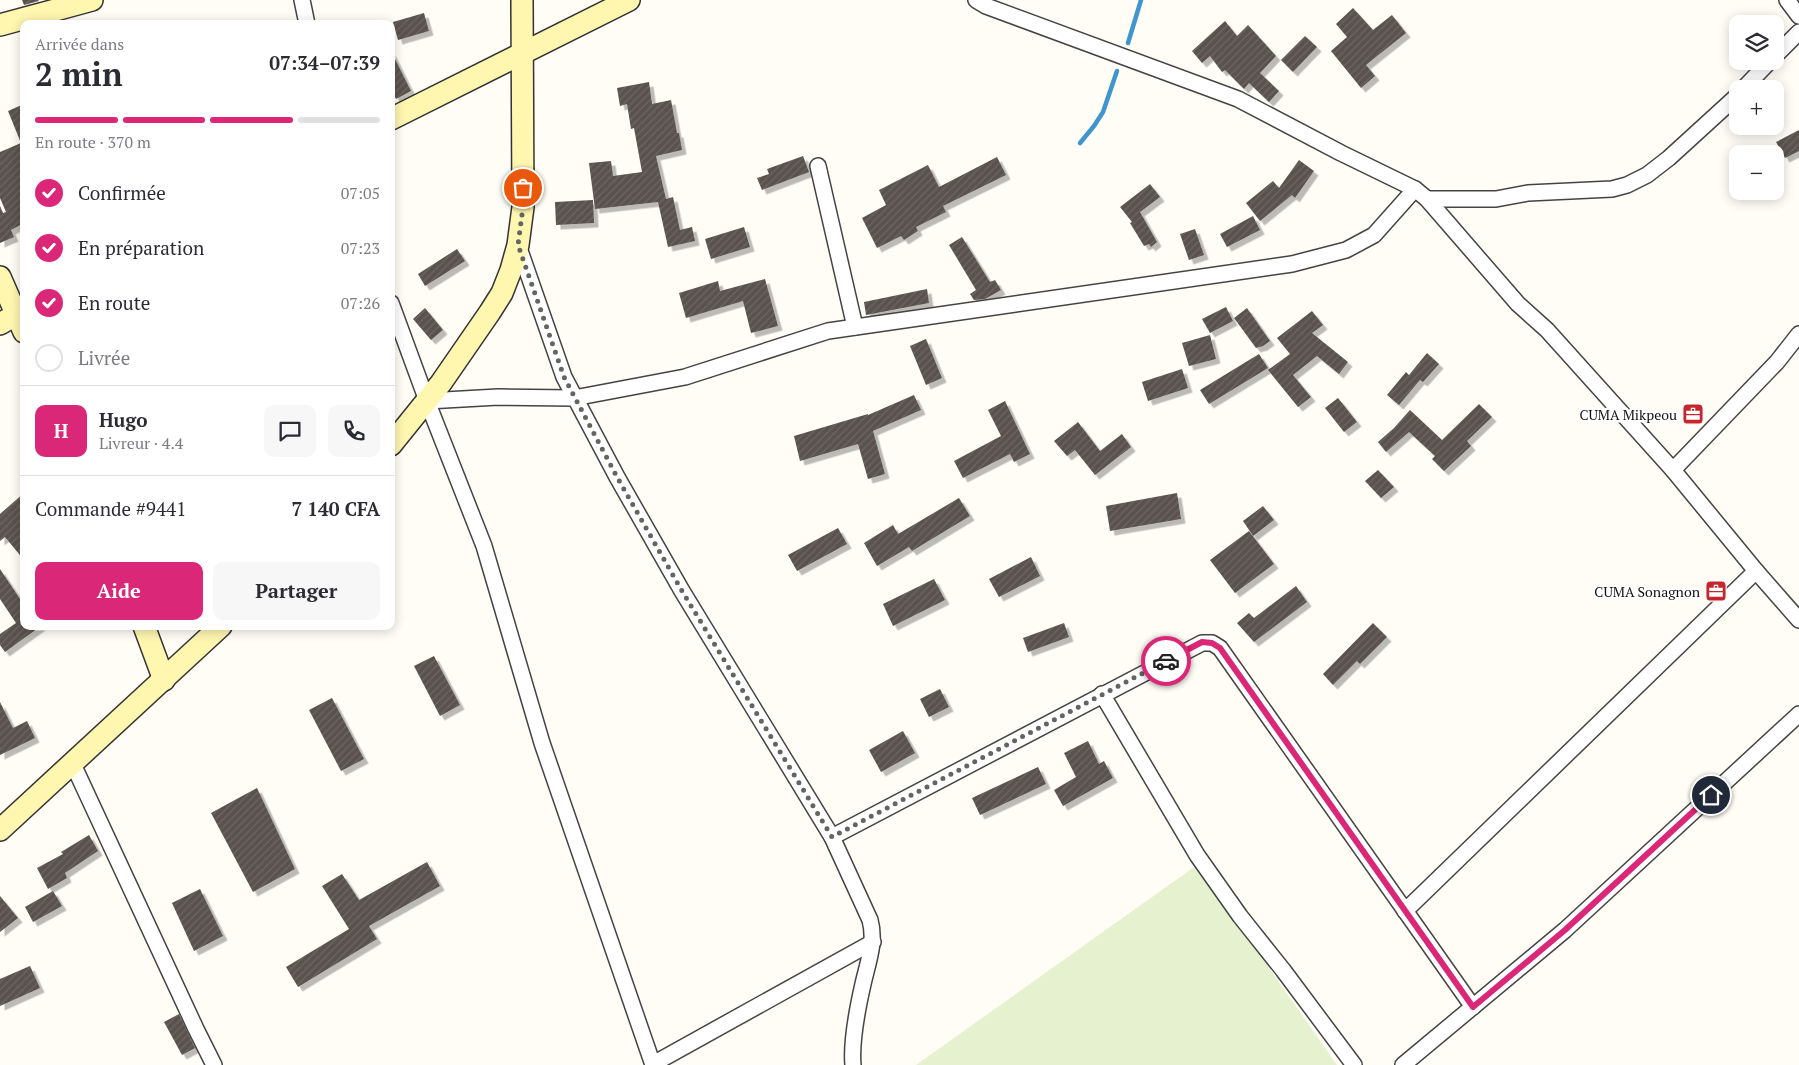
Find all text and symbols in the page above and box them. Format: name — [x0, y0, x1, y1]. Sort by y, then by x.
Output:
map controls — [1729, 15, 1784, 200]
button: layers — [1729, 15, 1784, 70]
text: Arrivée dans — [35, 33, 124, 55]
text: 07:34–07:39 — [269, 50, 380, 75]
text: 2 min — [35, 53, 123, 95]
button: + — [1729, 80, 1784, 135]
text: En route · 370 m — [35, 131, 151, 153]
button: − — [1729, 145, 1784, 200]
pin — [502, 167, 544, 209]
icon: bag — [509, 174, 537, 202]
icon: check — [35, 179, 63, 207]
text: Confirmée — [78, 180, 166, 205]
text: 07:05 — [341, 182, 380, 204]
icon: check — [35, 234, 63, 262]
text: En préparation — [78, 235, 204, 260]
text: 07:23 — [341, 237, 380, 259]
icon: check — [35, 289, 63, 317]
text: En route — [78, 290, 150, 315]
text: 07:26 — [341, 292, 380, 314]
text: Livrée — [78, 345, 130, 370]
office icon: CUMA Mikpeou — [1681, 402, 1705, 426]
button: chat — [264, 405, 316, 457]
button: phone — [328, 405, 380, 457]
place label: CUMA Mikpeou — [1579, 405, 1677, 424]
text: Hugo — [99, 407, 147, 432]
text: H — [54, 418, 68, 443]
text: Livreur · 4.4 — [99, 432, 183, 454]
text: Commande #9441 — [35, 496, 186, 521]
text: 7 140 CFA — [291, 496, 380, 521]
button: Aide — [35, 562, 203, 620]
button: Partager — [213, 562, 380, 620]
office icon: CUMA Sonagnon — [1704, 579, 1728, 603]
place label: CUMA Sonagnon — [1594, 582, 1701, 601]
courier — [1141, 636, 1191, 686]
icon: car — [1152, 647, 1180, 675]
pin — [1690, 774, 1732, 816]
icon: home — [1697, 781, 1725, 809]

